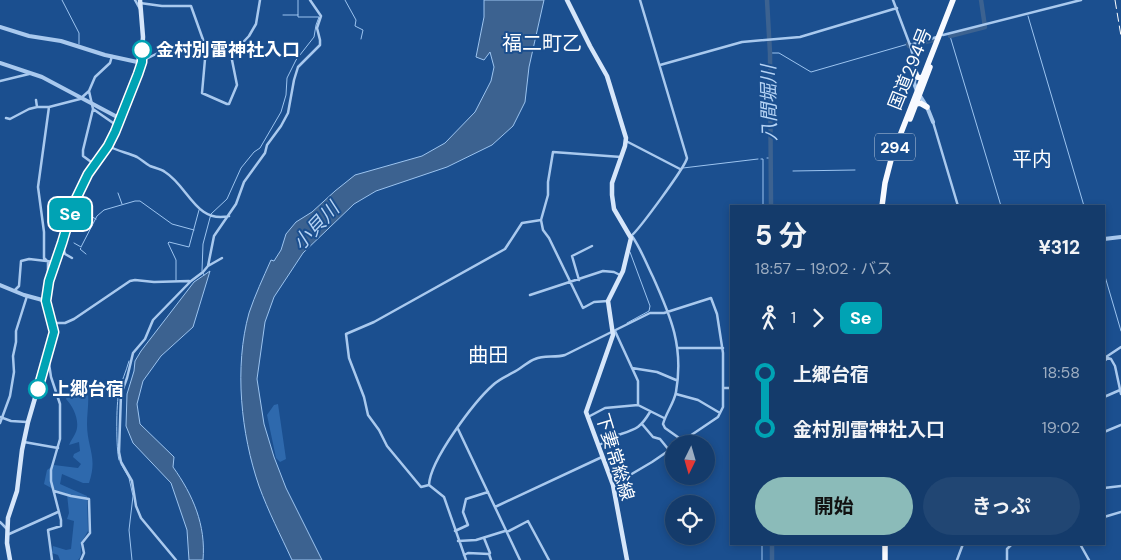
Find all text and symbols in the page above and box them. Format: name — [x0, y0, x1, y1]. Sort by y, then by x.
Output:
street label: 国道294号 — [883, 24, 937, 114]
district label: 福二町乙 — [502, 30, 582, 56]
place label: 金村別雷神社入口 — [156, 38, 300, 62]
marker: 金村別雷神社入口 — [132, 40, 152, 60]
water label: 八間堀川 — [756, 63, 782, 141]
road number: 294 — [875, 134, 915, 160]
district label: 平内 — [1012, 146, 1052, 172]
water label: 小貝川 — [287, 195, 346, 255]
line badge: Se — [48, 198, 92, 230]
text: Se — [59, 202, 81, 226]
text: 5 分 — [755, 217, 807, 254]
text: ¥312 — [1038, 235, 1080, 260]
text: 18:57 – 19:02 · バス — [755, 258, 892, 279]
icon: walk — [755, 304, 783, 332]
icon: forward — [804, 304, 832, 332]
text: Se — [850, 306, 872, 330]
text: 1 — [791, 307, 796, 328]
district label: 曲田 — [468, 342, 508, 368]
text: 上郷台宿 — [793, 362, 869, 387]
text: 18:58 — [1043, 362, 1080, 383]
place label: 上郷台宿 — [52, 377, 124, 401]
marker: 上郷台宿 — [28, 379, 48, 399]
street label: 下妻常総線 — [590, 410, 640, 504]
text: 金村別雷神社入口 — [793, 417, 945, 442]
text: 19:02 — [1042, 417, 1080, 438]
north arrow — [665, 435, 715, 485]
map controls — [665, 435, 715, 545]
button: 開始 — [755, 477, 913, 535]
button: きっぷ — [923, 477, 1080, 535]
button: locate — [665, 495, 715, 545]

